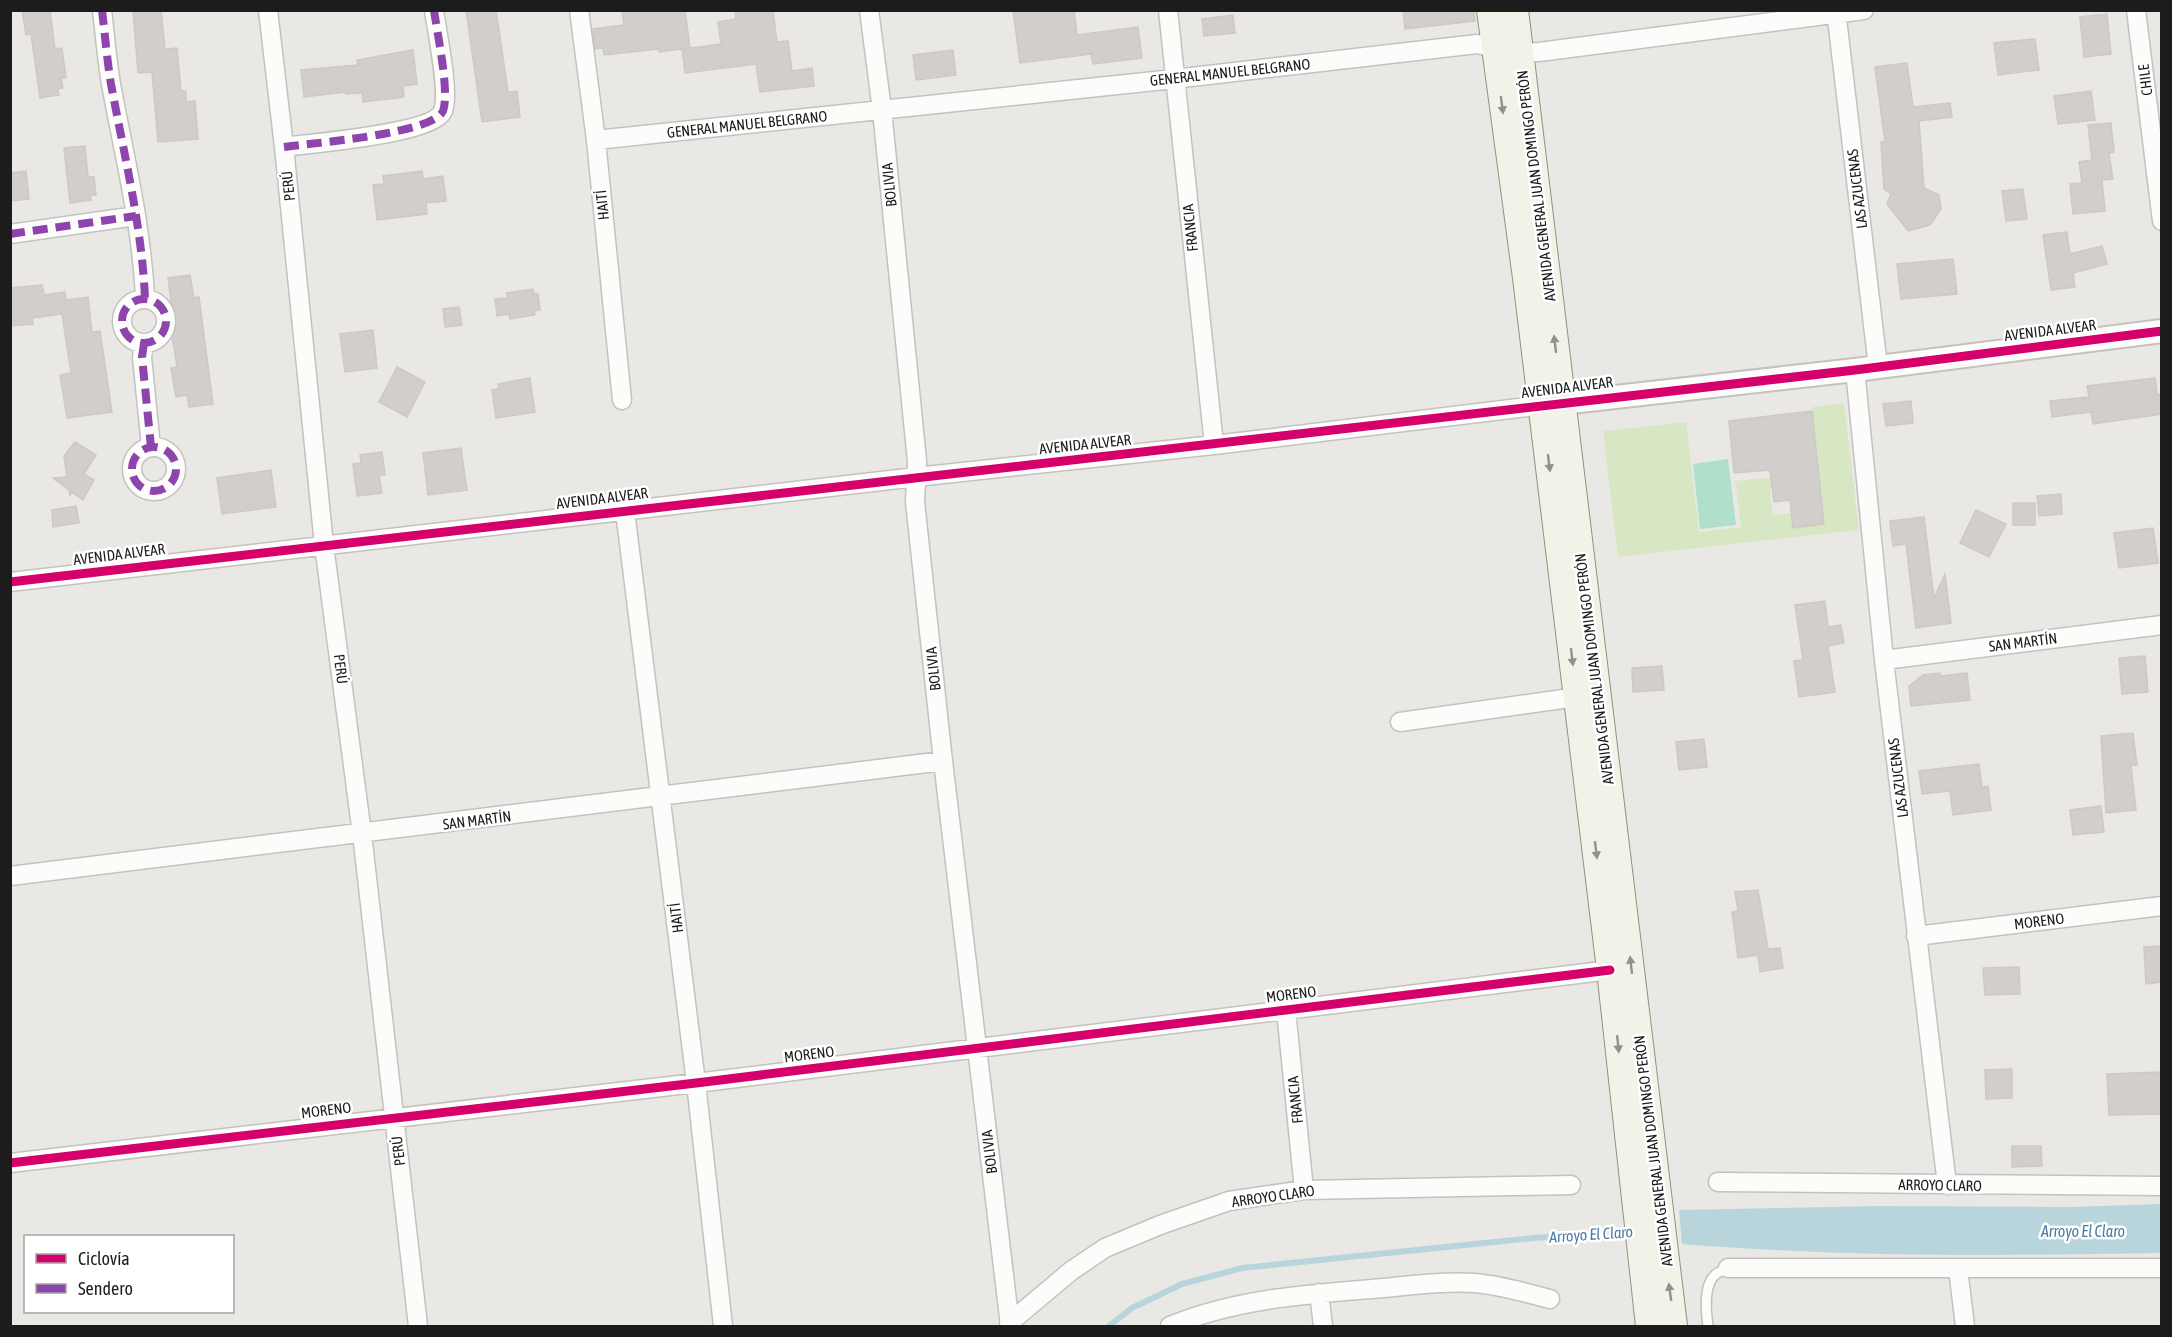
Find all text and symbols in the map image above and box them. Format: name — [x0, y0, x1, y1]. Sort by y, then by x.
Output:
street label: GENERAL MANUEL BELGRANO — [1149, 55, 1311, 89]
street label: CHILE — [2135, 63, 2155, 97]
street label: AVENIDA GENERAL JUAN DOMINGO PERÓN — [1513, 69, 1559, 303]
one-way arrow — [1498, 96, 1507, 115]
street label: GENERAL MANUEL BELGRANO — [666, 107, 828, 141]
street label: LAS AZUCENAS — [1844, 148, 1870, 230]
street label: BOLIVIA — [878, 162, 900, 208]
street label: PERÚ — [278, 170, 298, 202]
street label: HAITÍ — [592, 189, 612, 221]
street label: FRANCIA — [1179, 203, 1201, 253]
street label: AVENIDA ALVEAR — [2003, 316, 2097, 344]
one-way arrow — [1550, 335, 1560, 354]
street label: AVENIDA ALVEAR — [1520, 373, 1614, 401]
street label: AVENIDA ALVEAR — [1038, 431, 1132, 457]
one-way arrow — [1544, 454, 1553, 473]
street label: AVENIDA ALVEAR — [555, 484, 649, 512]
street label: AVENIDA ALVEAR — [72, 540, 166, 568]
street label: AVENIDA GENERAL JUAN DOMINGO PERÓN — [1571, 552, 1617, 786]
street label: SAN MARTÍN — [1988, 629, 2058, 655]
street label: BOLIVIA — [922, 646, 944, 692]
one-way arrow — [1567, 647, 1577, 666]
street label: PERÚ — [331, 653, 351, 685]
street label: LAS AZUCENAS — [1885, 737, 1911, 819]
street label: SAN MARTÍN — [442, 807, 512, 833]
one-way arrow — [1591, 841, 1600, 860]
street label: HAITÍ — [666, 902, 686, 934]
street label: MORENO — [2013, 909, 2065, 933]
one-way arrow — [1626, 956, 1635, 975]
street label: MORENO — [1265, 982, 1317, 1006]
street label: AVENIDA GENERAL JUAN DOMINGO PERÓN — [1630, 1034, 1676, 1268]
one-way arrow — [1613, 1035, 1623, 1054]
street label: MORENO — [783, 1042, 835, 1066]
street label: FRANCIA — [1284, 1075, 1306, 1125]
street label: MORENO — [300, 1098, 352, 1122]
street label: BOLIVIA — [978, 1128, 1000, 1175]
street label: PERÚ — [388, 1135, 408, 1167]
street label: ARROYO CLARO — [1898, 1176, 1982, 1194]
street label: ARROYO CLARO — [1230, 1182, 1316, 1210]
water label: Arroyo El Claro — [1548, 1222, 1634, 1247]
water label: Arroyo El Claro — [2040, 1222, 2125, 1241]
legend — [24, 1235, 234, 1313]
text: Ciclovía — [78, 1248, 130, 1269]
text: Sendero — [78, 1278, 133, 1299]
one-way arrow — [1665, 1283, 1674, 1302]

